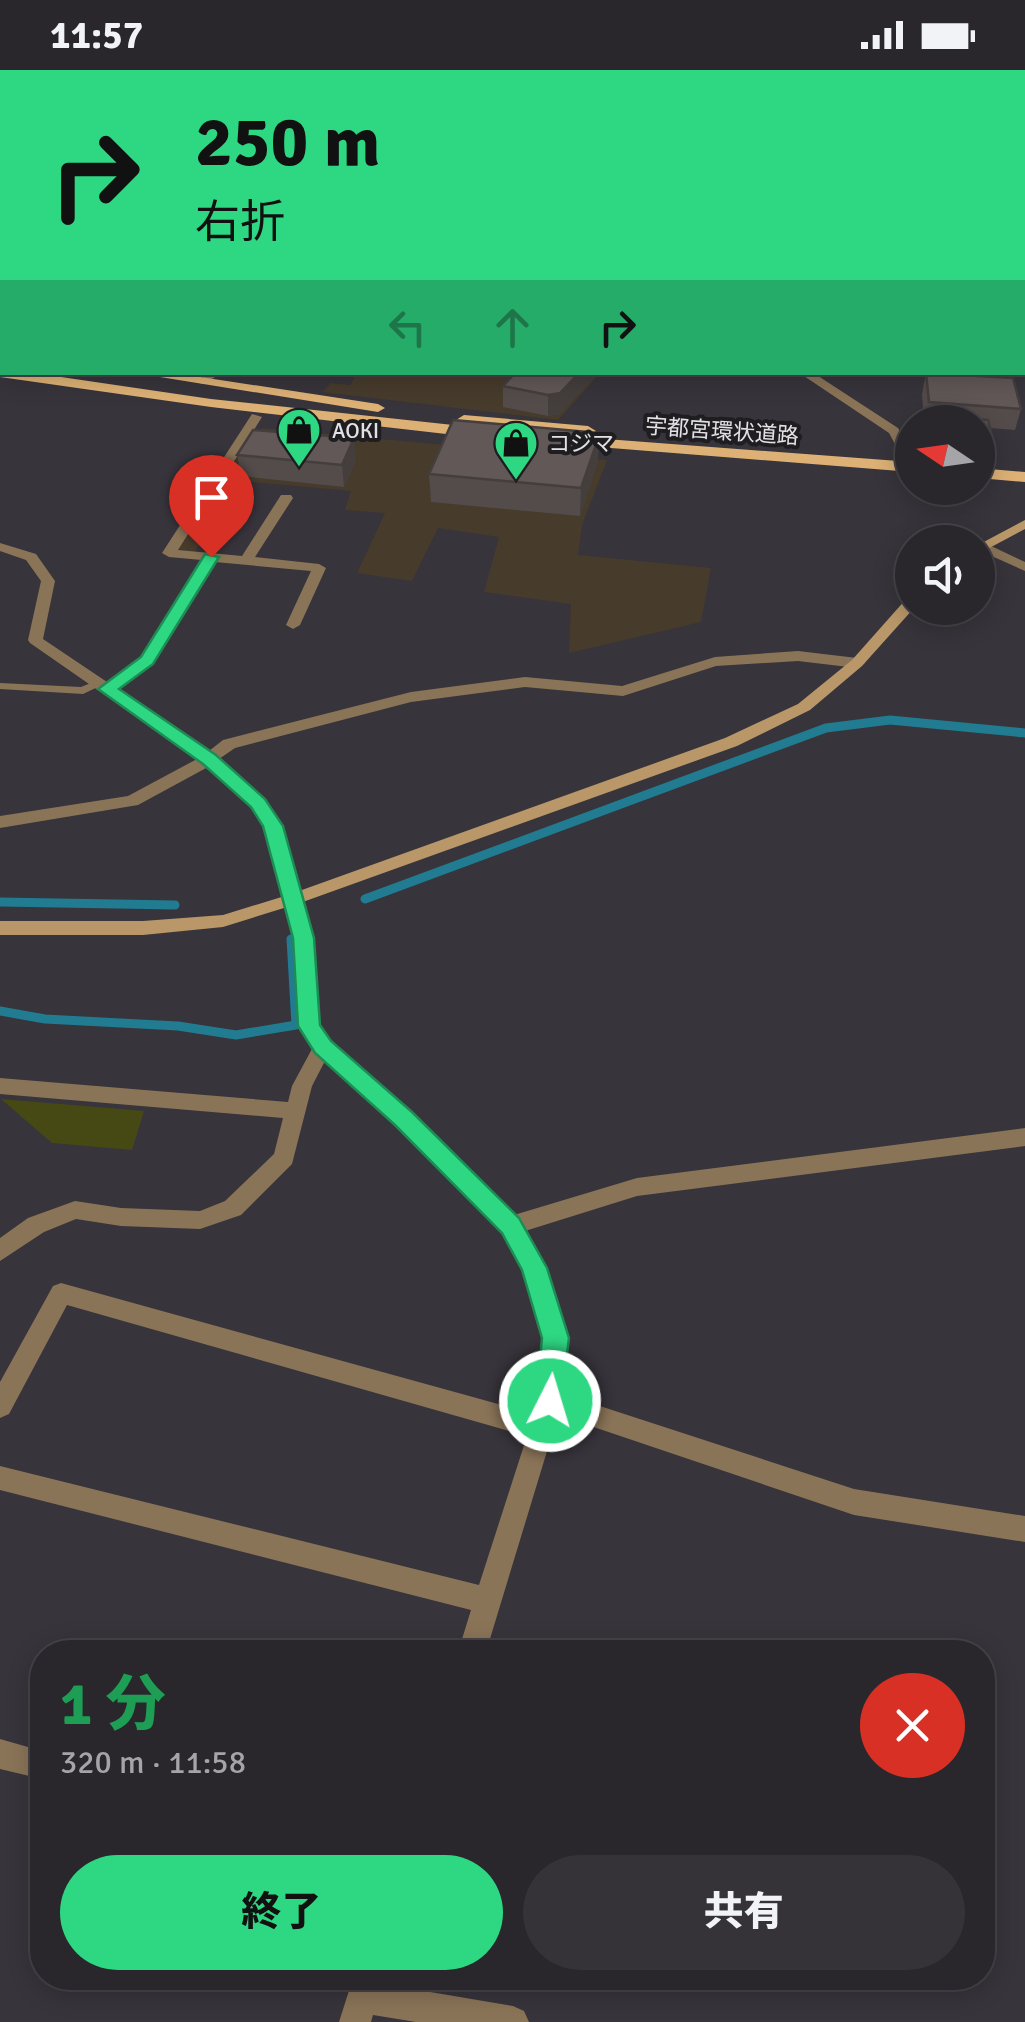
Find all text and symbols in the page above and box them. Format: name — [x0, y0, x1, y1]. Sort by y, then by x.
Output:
text: 11:57 — [50, 12, 143, 59]
text: 250 m — [195, 99, 380, 185]
icon: right — [30, 110, 160, 240]
text: 右折 — [195, 195, 285, 250]
icon: left — [380, 300, 435, 355]
icon: ahead — [485, 300, 540, 355]
icon: right — [590, 300, 645, 355]
north arrow — [895, 405, 995, 505]
map controls — [895, 405, 995, 625]
shop icon: AOKI — [276, 407, 322, 468]
street label: 宇都宮環状道路 — [644, 412, 800, 450]
place label: AOKI — [332, 417, 379, 444]
shop icon: コジマ — [493, 420, 539, 481]
place label: コジマ — [548, 430, 614, 457]
pin — [169, 455, 254, 558]
icon: arrive — [184, 470, 239, 525]
button: sound — [895, 525, 995, 625]
position arrow — [498, 1349, 602, 1453]
text: 1 分 — [60, 1668, 166, 1742]
button: close — [860, 1673, 965, 1778]
text: 320 m · 11:58 — [60, 1743, 246, 1782]
button: 終了 — [60, 1855, 503, 1970]
button: 共有 — [523, 1855, 965, 1970]

